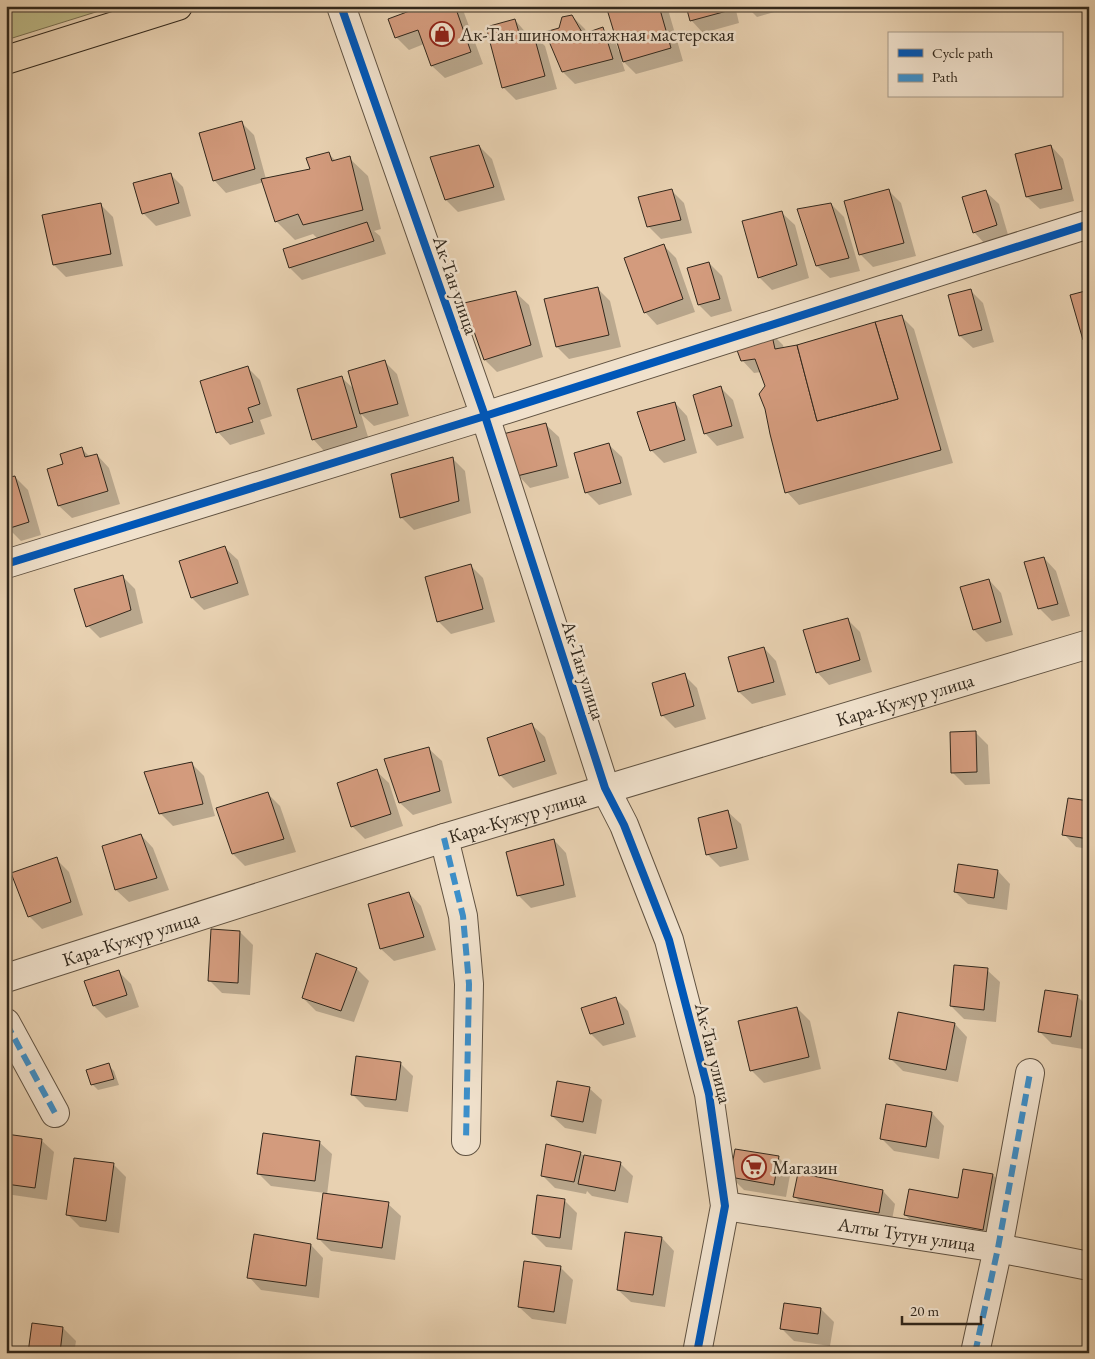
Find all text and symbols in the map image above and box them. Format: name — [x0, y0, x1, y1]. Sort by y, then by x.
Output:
shop icon: Ак-Тан шиномонтажная мастерская — [429, 21, 455, 47]
place label: Ак-Тан шиномонтажная мастерская — [459, 22, 735, 47]
legend — [888, 32, 1062, 98]
text: Cycle path — [932, 43, 994, 62]
text: Path — [932, 67, 958, 86]
street label: Ак-Тан улица — [427, 232, 484, 338]
street label: Ак-Тан улица — [555, 617, 611, 723]
street label: Кара-Кужур улица — [833, 667, 977, 732]
street label: Кара-Кужур улица — [445, 784, 589, 849]
street label: Кара-Кужур улица — [59, 905, 203, 972]
street label: Ак-Тан улица — [689, 999, 738, 1106]
supermarket icon: Магазин — [741, 1154, 767, 1180]
place label: Магазин — [772, 1155, 838, 1180]
street label: Алты Тутун улица — [835, 1211, 978, 1257]
scale bar — [902, 1294, 981, 1326]
text: 20 m — [910, 1301, 939, 1320]

